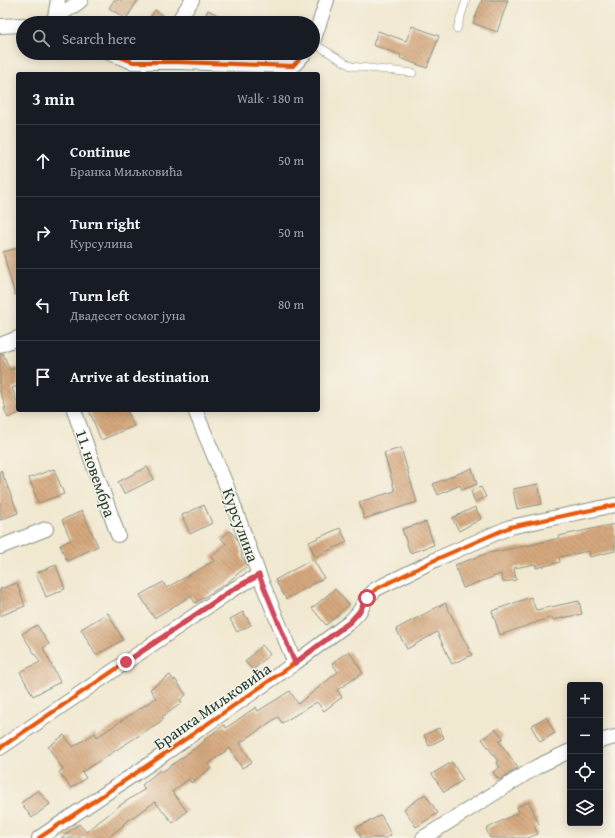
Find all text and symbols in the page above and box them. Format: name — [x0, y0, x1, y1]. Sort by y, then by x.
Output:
search box — [16, 16, 320, 60]
icon: search — [30, 27, 52, 49]
text: Search here — [62, 28, 136, 49]
text: 3 min — [32, 86, 74, 111]
text: Walk · 180 m — [237, 89, 304, 108]
text: Continue — [70, 141, 131, 162]
icon: ahead — [32, 150, 54, 172]
text: 50 m — [278, 151, 304, 170]
text: Бранка Миљковића — [70, 162, 182, 181]
text: Turn right — [70, 213, 141, 234]
icon: right — [32, 222, 54, 244]
text: 50 m — [278, 223, 304, 242]
text: Курсулина — [70, 234, 133, 253]
text: Turn left — [70, 285, 129, 306]
icon: left — [32, 294, 54, 316]
text: 80 m — [278, 295, 304, 314]
text: Двадесет осмог јуна — [70, 306, 186, 325]
icon: arrive — [32, 366, 54, 388]
text: Arrive at destination — [70, 366, 209, 387]
street label: 11. новембра — [70, 426, 122, 520]
street label: Курсулина — [217, 485, 266, 566]
route start — [358, 589, 376, 607]
route end — [117, 653, 135, 671]
street label: Бранка Миљковића — [148, 656, 276, 756]
map controls — [567, 682, 603, 826]
button: + — [567, 682, 603, 718]
button: − — [567, 718, 603, 754]
button: locate — [567, 754, 603, 790]
button: layers — [567, 790, 603, 826]

